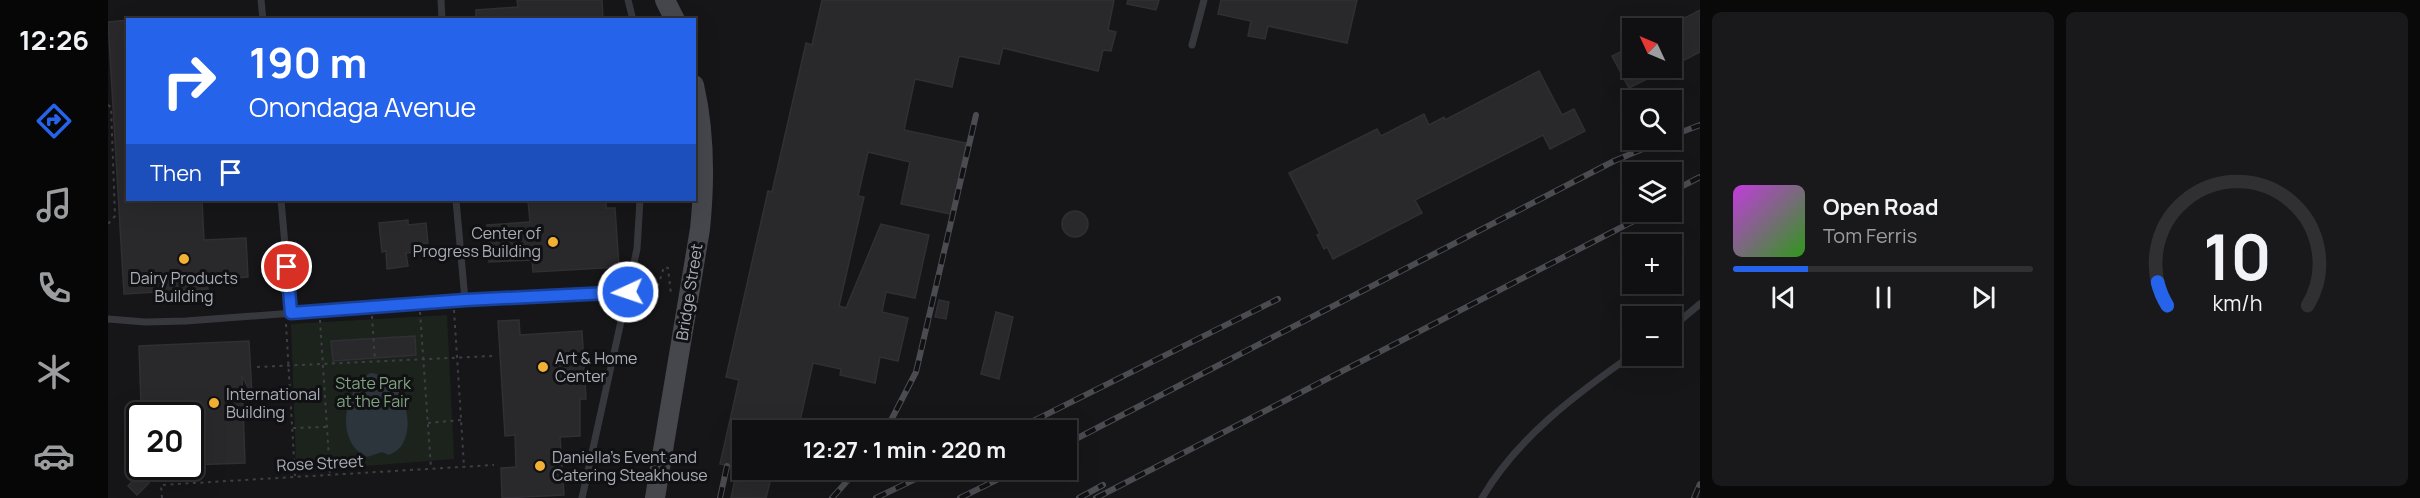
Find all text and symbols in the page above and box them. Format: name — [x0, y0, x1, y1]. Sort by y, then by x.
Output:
north arrow — [1622, 18, 1682, 78]
map controls — [1622, 18, 1682, 366]
text: 12:26 — [19, 21, 89, 58]
text: 190 m — [249, 33, 367, 91]
icon: right — [150, 42, 228, 120]
text: Onondaga Avenue — [249, 88, 476, 125]
button: search — [1622, 90, 1682, 150]
icon: directions — [33, 100, 75, 142]
icon: arrive — [214, 156, 247, 189]
text: Then — [150, 158, 202, 188]
button: layers — [1622, 162, 1682, 222]
icon: music — [33, 184, 75, 226]
text: Open Road — [1823, 192, 1938, 222]
text: 10 — [2203, 213, 2271, 299]
place label: Center of Progress Building — [413, 222, 541, 262]
text: Tom Ferris — [1823, 222, 1917, 249]
button: + — [1622, 234, 1682, 294]
marker: Center of Progress Building — [546, 235, 560, 249]
pin — [261, 241, 312, 292]
street label: Bridge Street — [670, 242, 708, 342]
icon: arrive — [270, 250, 303, 283]
marker: Dairy Products Building — [177, 252, 191, 266]
position arrow — [596, 260, 660, 324]
icon: phone — [33, 267, 75, 309]
place label: Dairy Products Building — [130, 267, 238, 307]
icon: previous — [1767, 281, 1800, 314]
icon: pause — [1867, 281, 1900, 314]
icon: next — [1967, 281, 2000, 314]
text: km/h — [2212, 288, 2262, 317]
button: − — [1622, 306, 1682, 366]
place label: Art & Home Center — [555, 347, 637, 387]
icon: climate — [33, 351, 75, 393]
marker: Art & Home Center — [536, 360, 550, 374]
park label: State Park at the Fair — [335, 372, 412, 412]
place label: International Building — [226, 383, 321, 423]
marker: International Building — [207, 396, 221, 410]
speed limit sign: 20 — [126, 402, 204, 480]
icon: car — [33, 435, 75, 477]
text: 12:27 · 1 min · 220 m — [803, 435, 1006, 465]
place label: Daniella's Event and Catering Steakhouse — [552, 446, 708, 486]
street label: Rose Street — [276, 450, 364, 476]
marker: Daniella's Event and Catering Steakhouse — [533, 459, 547, 473]

